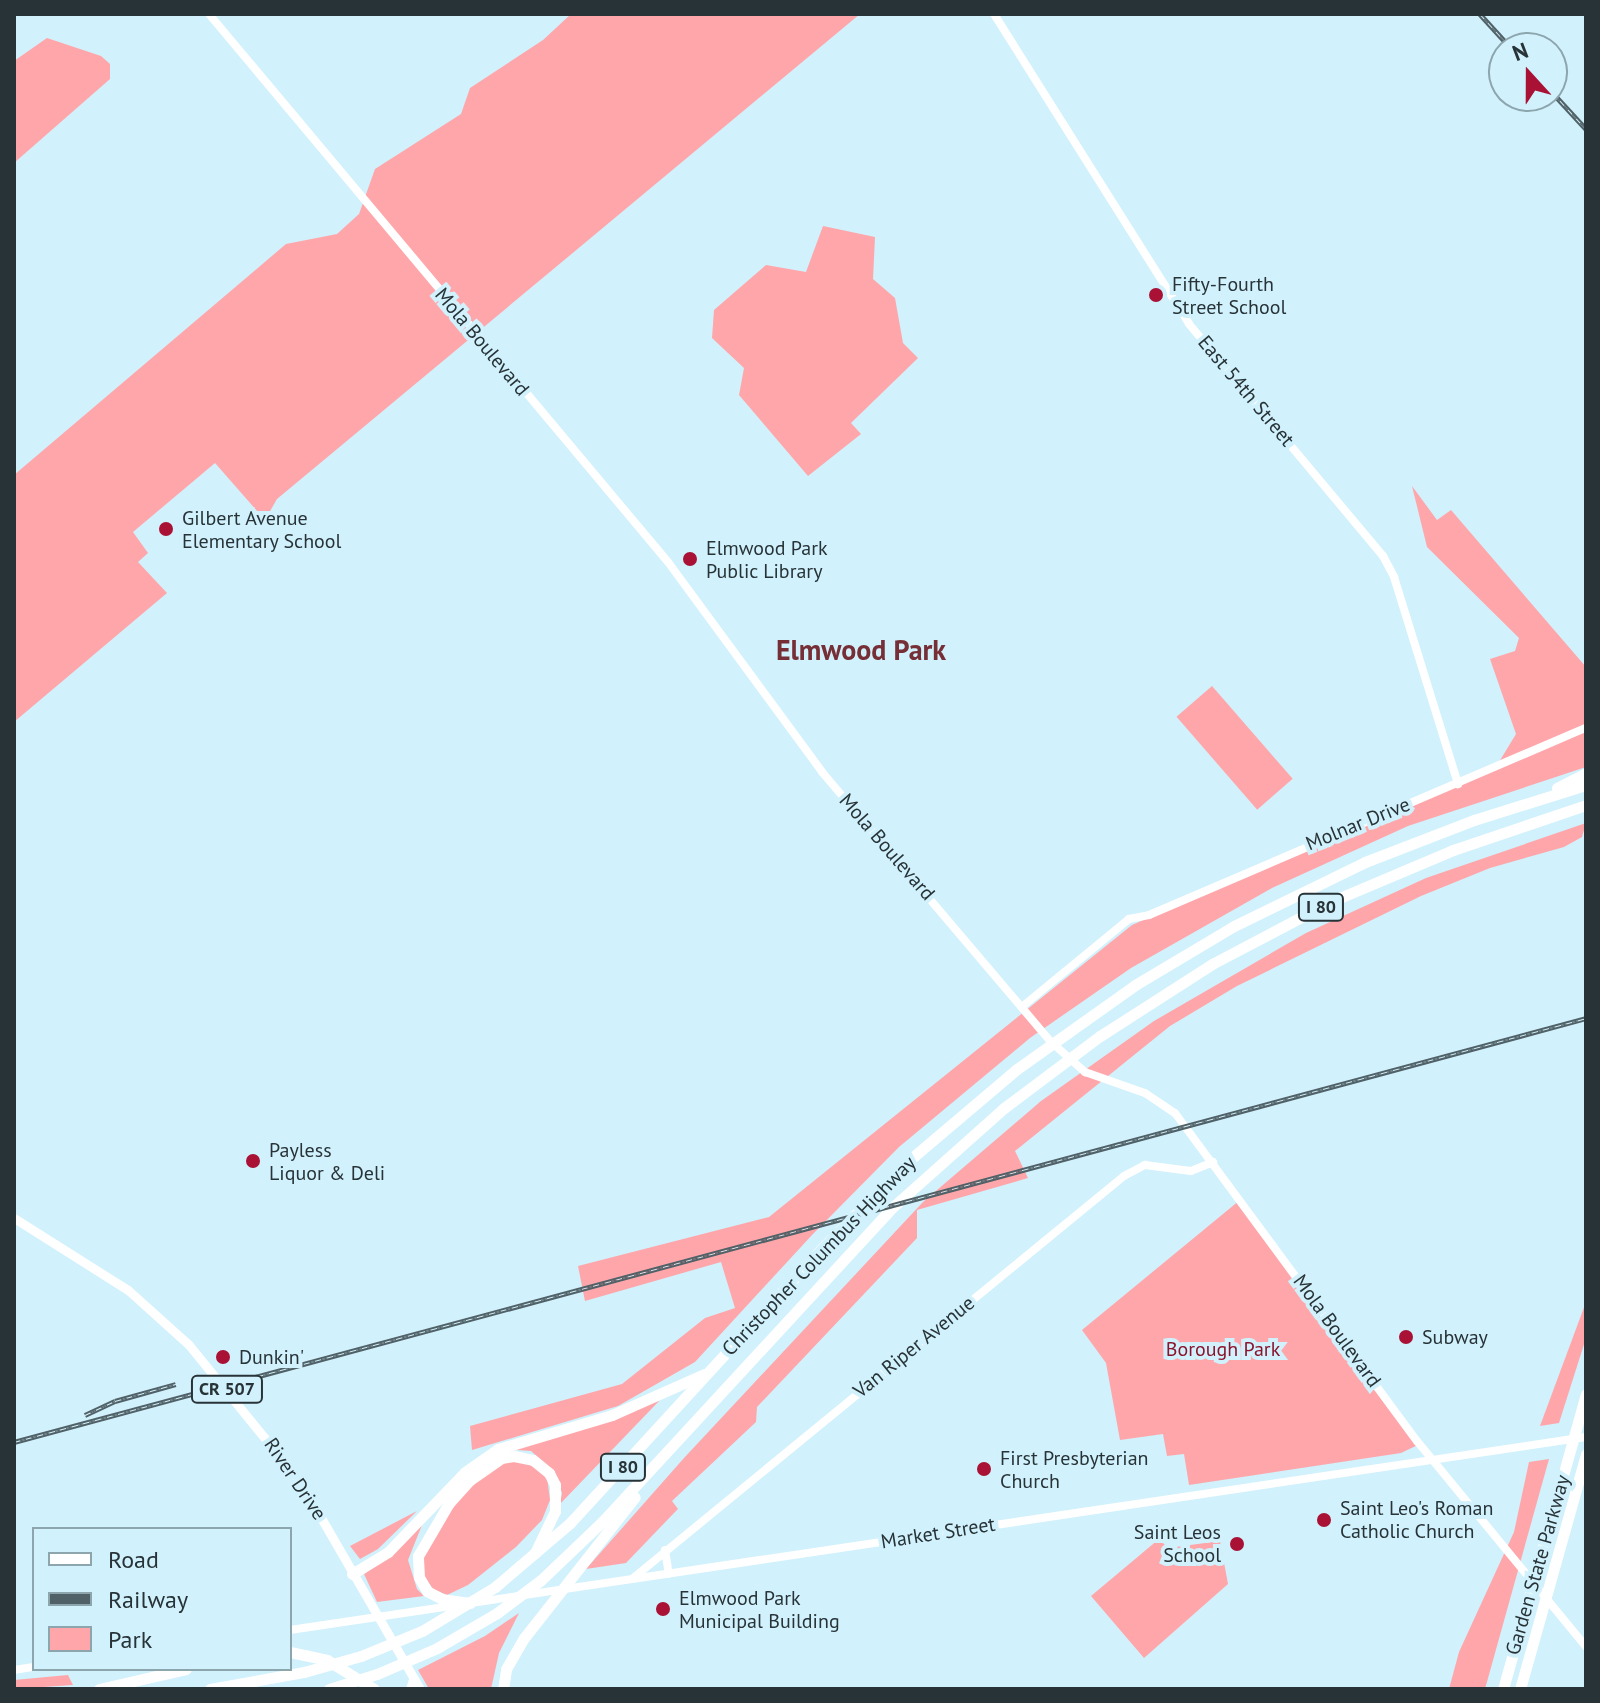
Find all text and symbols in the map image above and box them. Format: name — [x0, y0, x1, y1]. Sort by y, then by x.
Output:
north arrow — [1488, 32, 1568, 112]
text: N — [1508, 36, 1532, 67]
place label: Fifty-Fourth Street School — [1172, 272, 1286, 319]
street label: Mola Boulevard — [430, 283, 534, 401]
marker: Fifty-Fourth Street School — [1147, 286, 1165, 304]
street label: East 54th Street — [1193, 331, 1299, 451]
place label: Gilbert Avenue Elementary School — [182, 506, 342, 553]
marker: Gilbert Avenue Elementary School — [157, 520, 175, 538]
place label: Elmwood Park Public Library — [706, 536, 828, 583]
marker: Elmwood Park Public Library — [681, 550, 699, 568]
district label: Elmwood Park — [776, 633, 946, 667]
street label: Mola Boulevard — [834, 789, 940, 905]
street label: Molnar Drive — [1302, 792, 1414, 856]
road number: I 80 — [1297, 893, 1345, 921]
place label: Payless Liquor & Deli — [269, 1138, 385, 1185]
street label: Christopher Columbus Highway — [717, 1151, 921, 1361]
marker: Payless Liquor & Deli — [244, 1152, 262, 1170]
street label: Mola Boulevard — [1288, 1270, 1386, 1392]
street label: Van Riper Avenue — [848, 1291, 980, 1403]
place label: Subway — [1422, 1325, 1488, 1349]
marker: Subway — [1397, 1328, 1415, 1346]
park label: Borough Park — [1166, 1337, 1280, 1361]
place label: Dunkin' — [239, 1345, 304, 1369]
marker: Dunkin' — [214, 1348, 232, 1366]
road number: CR 507 — [189, 1375, 265, 1403]
street label: River Drive — [259, 1433, 331, 1525]
place label: First Presbyterian Church — [1000, 1446, 1149, 1493]
road number: I 80 — [599, 1453, 647, 1481]
marker: First Presbyterian Church — [975, 1460, 993, 1478]
street label: Garden State Parkway — [1501, 1472, 1575, 1658]
place label: Saint Leo's Roman Catholic Church — [1340, 1496, 1493, 1543]
marker: Saint Leo's Roman Catholic Church — [1315, 1511, 1333, 1529]
street label: Market Street — [879, 1512, 997, 1554]
place label: Saint Leos School — [1134, 1520, 1221, 1567]
legend — [32, 1527, 292, 1671]
marker: Saint Leos School — [1228, 1535, 1246, 1553]
text: Road — [108, 1544, 159, 1575]
text: Railway — [108, 1584, 188, 1615]
place label: Elmwood Park Municipal Building — [679, 1586, 840, 1633]
marker: Elmwood Park Municipal Building — [654, 1600, 672, 1618]
text: Park — [108, 1624, 152, 1655]

